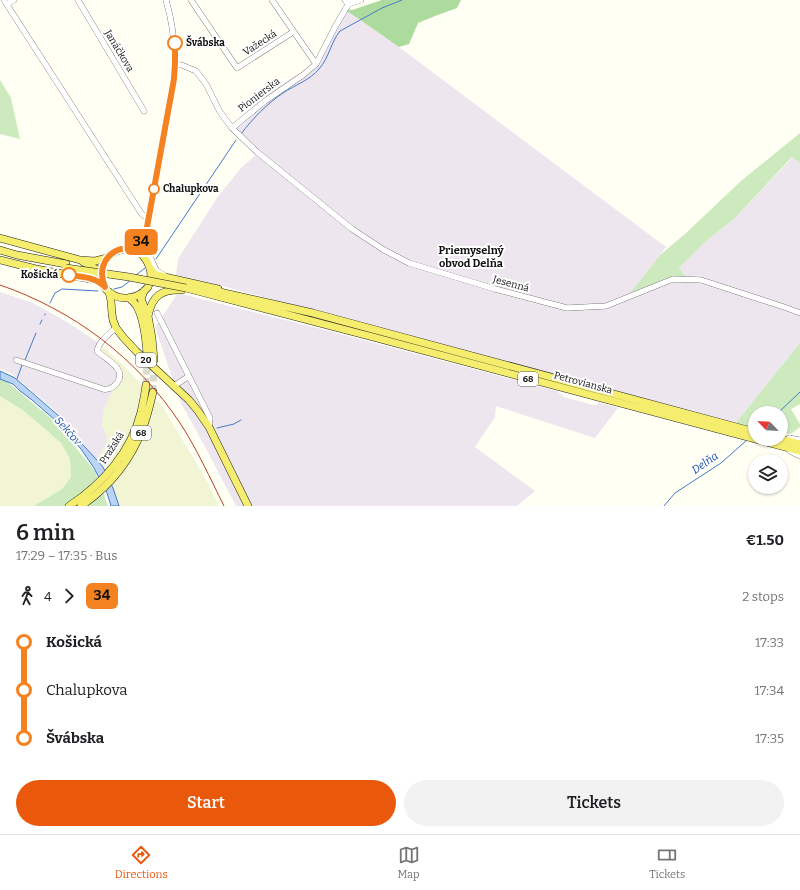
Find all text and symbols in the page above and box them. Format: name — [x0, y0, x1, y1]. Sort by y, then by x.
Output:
street label: Janáčkova — [101, 27, 136, 75]
street label: Važecká — [241, 27, 279, 58]
marker: Švábska — [167, 35, 183, 51]
place label: Švábska — [186, 35, 225, 49]
street label: Pionierska — [236, 75, 283, 115]
marker: Chalupkova — [148, 183, 160, 195]
place label: Chalupkova — [163, 183, 219, 195]
line badge: 34 — [123, 229, 159, 255]
text: 34 — [133, 233, 149, 250]
district label: Priemyselný obvod Delňa — [438, 244, 504, 270]
marker: Košická — [61, 267, 77, 283]
place label: Košická — [21, 268, 58, 281]
street label: Jesenná — [491, 273, 531, 295]
road number: 20 — [136, 353, 156, 367]
street label: Petrovianska — [552, 369, 614, 397]
road number: 68 — [518, 372, 538, 386]
north arrow — [748, 406, 788, 446]
map controls — [748, 406, 788, 494]
water label: Sekčov — [52, 414, 85, 449]
road number: 68 — [131, 426, 151, 440]
street label: Pražská — [97, 429, 127, 466]
water label: Delňa — [689, 449, 721, 477]
button: layers — [748, 454, 788, 494]
text: 6 min — [16, 519, 75, 546]
text: €1.50 — [746, 531, 784, 549]
text: 17:29 – 17:35 · Bus — [16, 548, 118, 563]
icon: walk — [16, 585, 38, 607]
icon: forward — [58, 585, 80, 607]
text: 34 — [94, 587, 110, 604]
text: 4 — [44, 589, 52, 604]
text: 2 stops — [742, 589, 784, 604]
text: Košická — [46, 633, 102, 651]
text: 17:33 — [755, 635, 784, 650]
text: Chalupkova — [46, 681, 127, 699]
text: 17:34 — [755, 683, 784, 698]
text: Švábska — [46, 729, 104, 747]
text: 17:35 — [755, 731, 784, 746]
button: Start — [16, 780, 396, 826]
button: Tickets — [404, 780, 784, 826]
tab: Directions — [115, 844, 168, 881]
tab: Map — [397, 844, 420, 881]
tab: Tickets — [649, 844, 685, 881]

